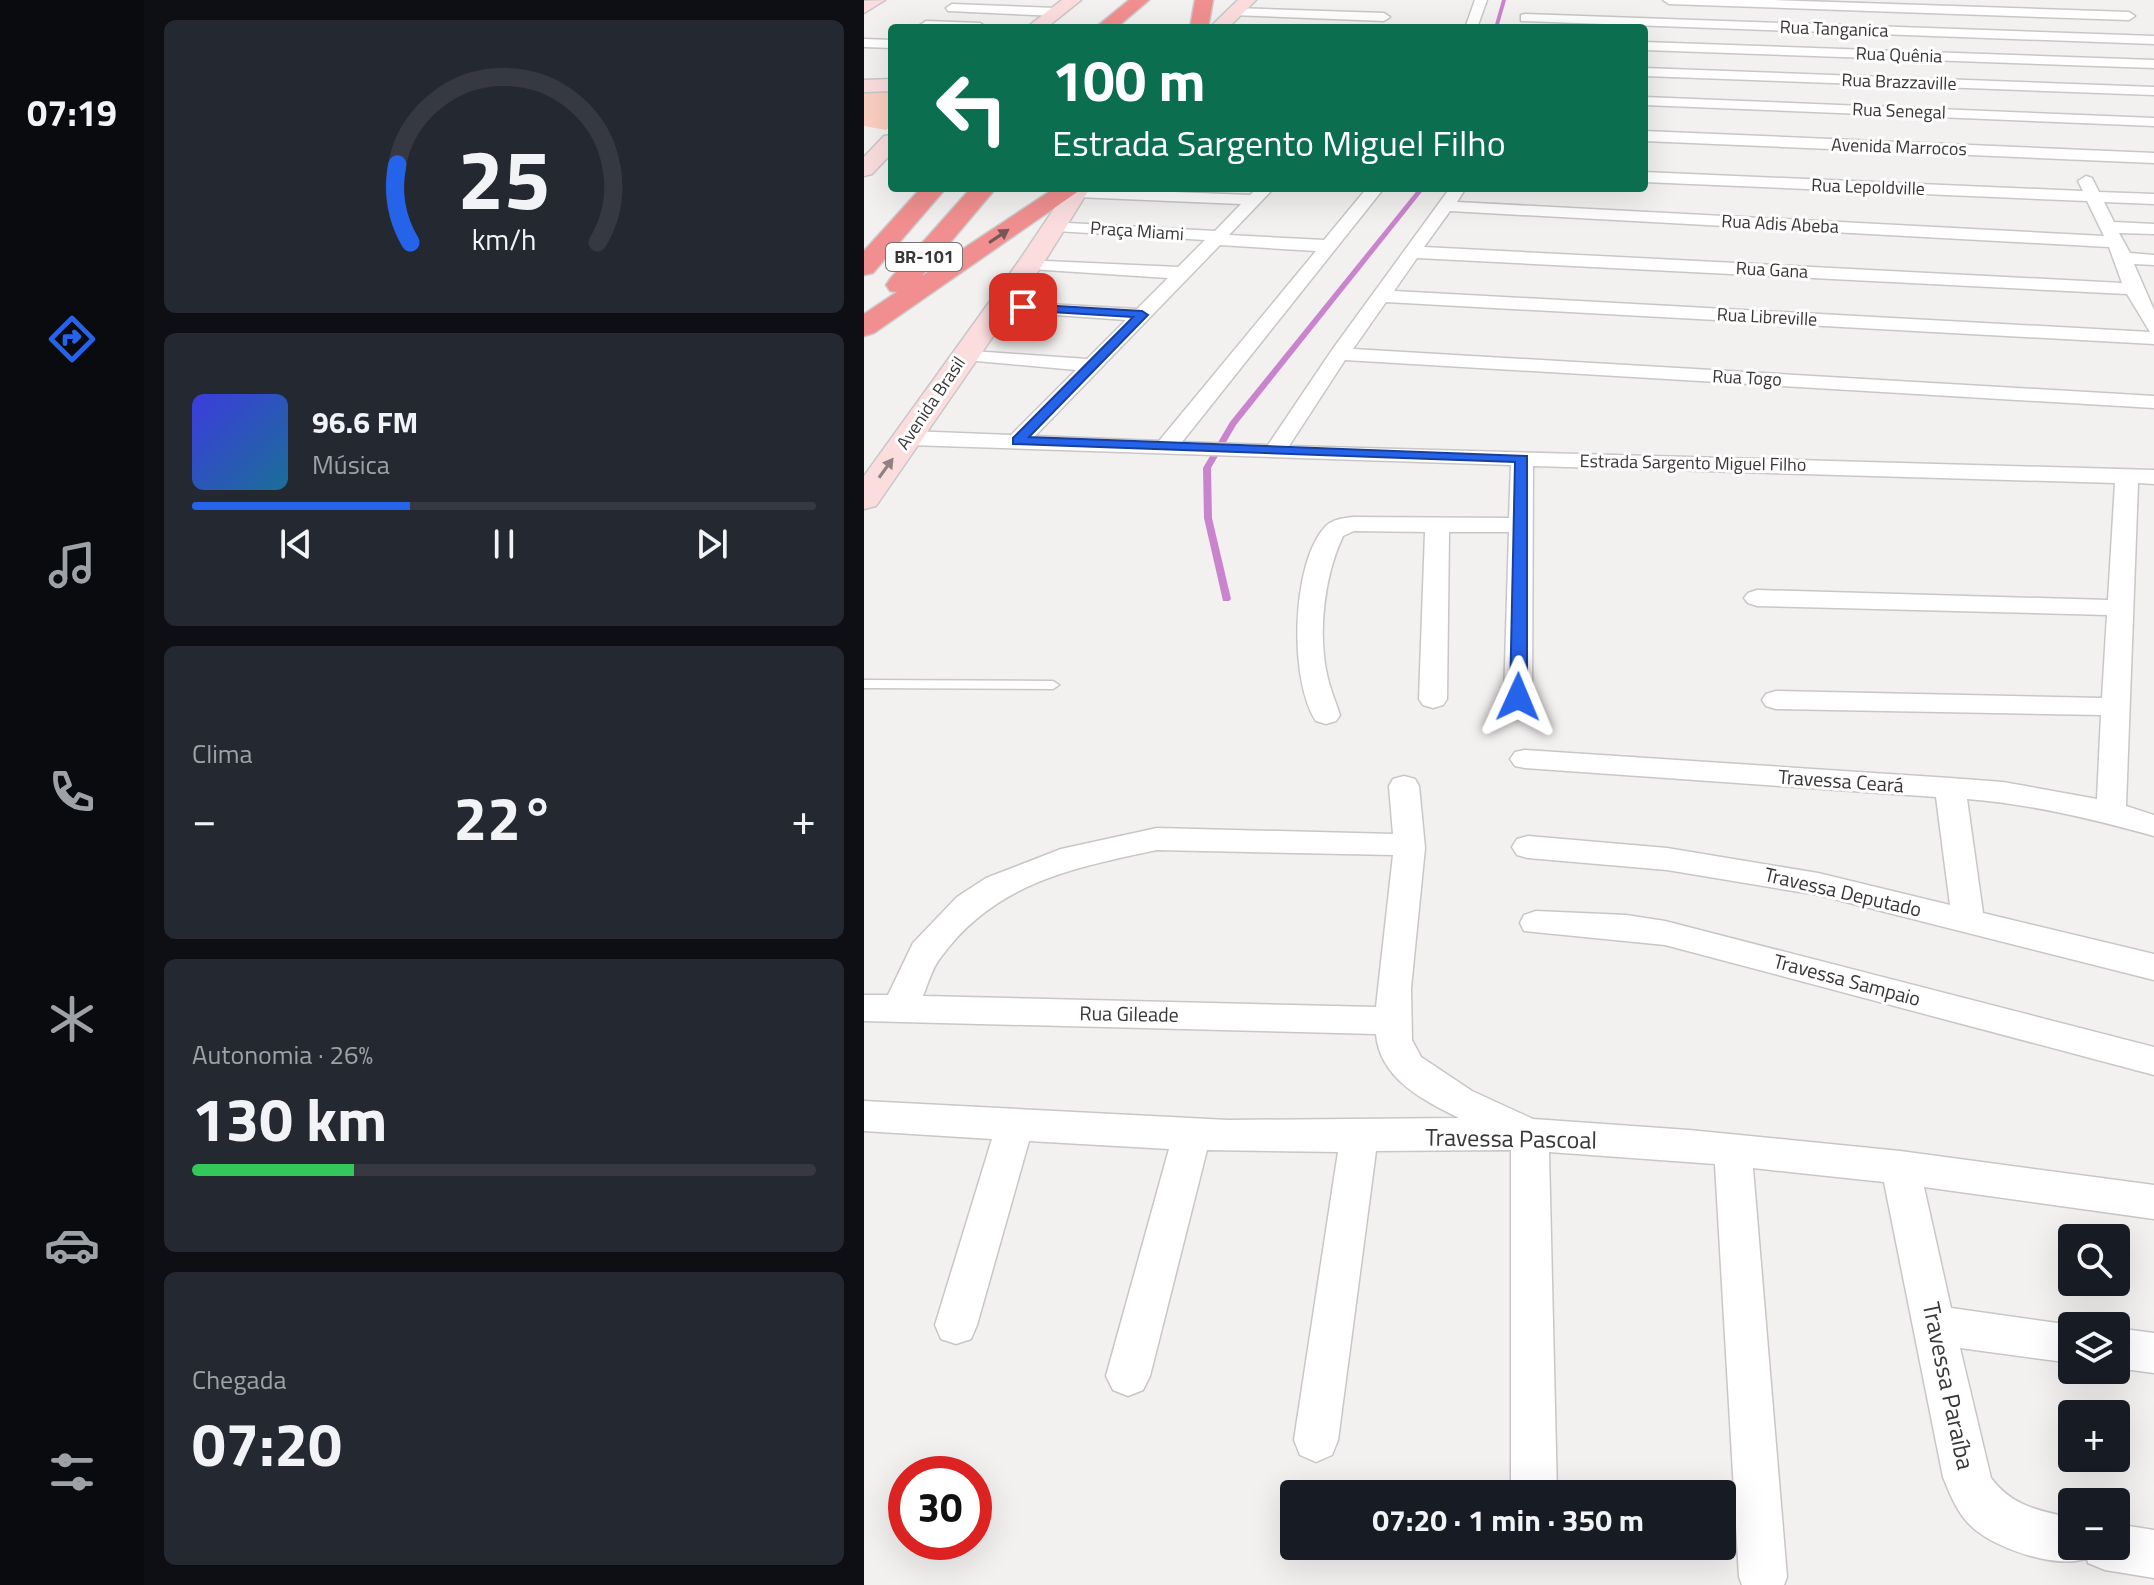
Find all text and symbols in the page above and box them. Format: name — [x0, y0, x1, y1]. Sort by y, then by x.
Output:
street label: Rua Tanganica — [1779, 13, 1889, 44]
text: 100 m — [1052, 38, 1205, 123]
street label: Rua Quênia — [1855, 39, 1943, 70]
icon: left — [920, 56, 1024, 160]
street label: Rua Brazzaville — [1841, 66, 1957, 97]
text: 07:19 — [27, 85, 117, 140]
street label: Rua Senegal — [1852, 95, 1946, 126]
text: 25 — [457, 114, 551, 240]
text: Estrada Sargento Miguel Filho — [1052, 115, 1506, 170]
street label: Avenida Marrocos — [1831, 131, 1967, 162]
street label: Rua Lepoldville — [1811, 171, 1925, 202]
street label: Rua Adis Abeba — [1721, 207, 1840, 240]
street label: Praça Miami — [1089, 214, 1185, 247]
text: km/h — [472, 218, 536, 261]
one-way arrow — [988, 229, 1009, 244]
road number: BR-101 — [886, 243, 962, 271]
street label: Rua Gana — [1735, 254, 1809, 285]
pin — [989, 273, 1057, 341]
icon: arrive — [1001, 285, 1045, 329]
street label: Rua Libreville — [1716, 300, 1818, 333]
icon: directions — [44, 311, 100, 367]
street label: Avenida Brasil — [890, 351, 972, 455]
street label: Rua Togo — [1712, 362, 1783, 393]
text: 96.6 FM — [312, 399, 418, 445]
text: Música — [312, 445, 390, 484]
street label: Estrada Sargento Miguel Filho — [1579, 447, 1807, 478]
one-way arrow — [878, 458, 894, 478]
icon: previous — [274, 522, 318, 566]
icon: pause — [482, 522, 526, 566]
icon: next — [690, 522, 734, 566]
icon: music — [44, 537, 100, 593]
position arrow — [1476, 655, 1560, 739]
text: Clima — [192, 734, 253, 773]
street label: Travessa Ceará — [1777, 761, 1905, 800]
icon: phone — [44, 764, 100, 820]
text: 22° — [454, 772, 554, 863]
text: − — [192, 785, 217, 852]
text: + — [791, 785, 816, 852]
street label: Travessa Deputado — [1761, 858, 1925, 925]
street label: Travessa Sampaio — [1770, 945, 1924, 1014]
icon: climate — [44, 991, 100, 1047]
street label: Rua Gileade — [1079, 997, 1179, 1030]
text: Autonomia · 26% — [192, 1035, 373, 1074]
text: 130 km — [192, 1073, 387, 1164]
street label: Travessa Pascoal — [1425, 1119, 1597, 1157]
icon: car — [44, 1217, 100, 1273]
map controls — [2058, 1224, 2130, 1560]
button: search — [2058, 1224, 2130, 1296]
street label: Travessa Paraíba — [1914, 1299, 1984, 1473]
button: layers — [2058, 1312, 2130, 1384]
text: Chegada — [192, 1360, 286, 1399]
text: 07:20 — [192, 1398, 342, 1489]
button: + — [2058, 1400, 2130, 1472]
icon: filters — [44, 1444, 100, 1500]
speed limit sign: 30 — [888, 1456, 992, 1560]
button: − — [2058, 1488, 2130, 1560]
text: 07:20 · 1 min · 350 m — [1372, 1497, 1644, 1543]

